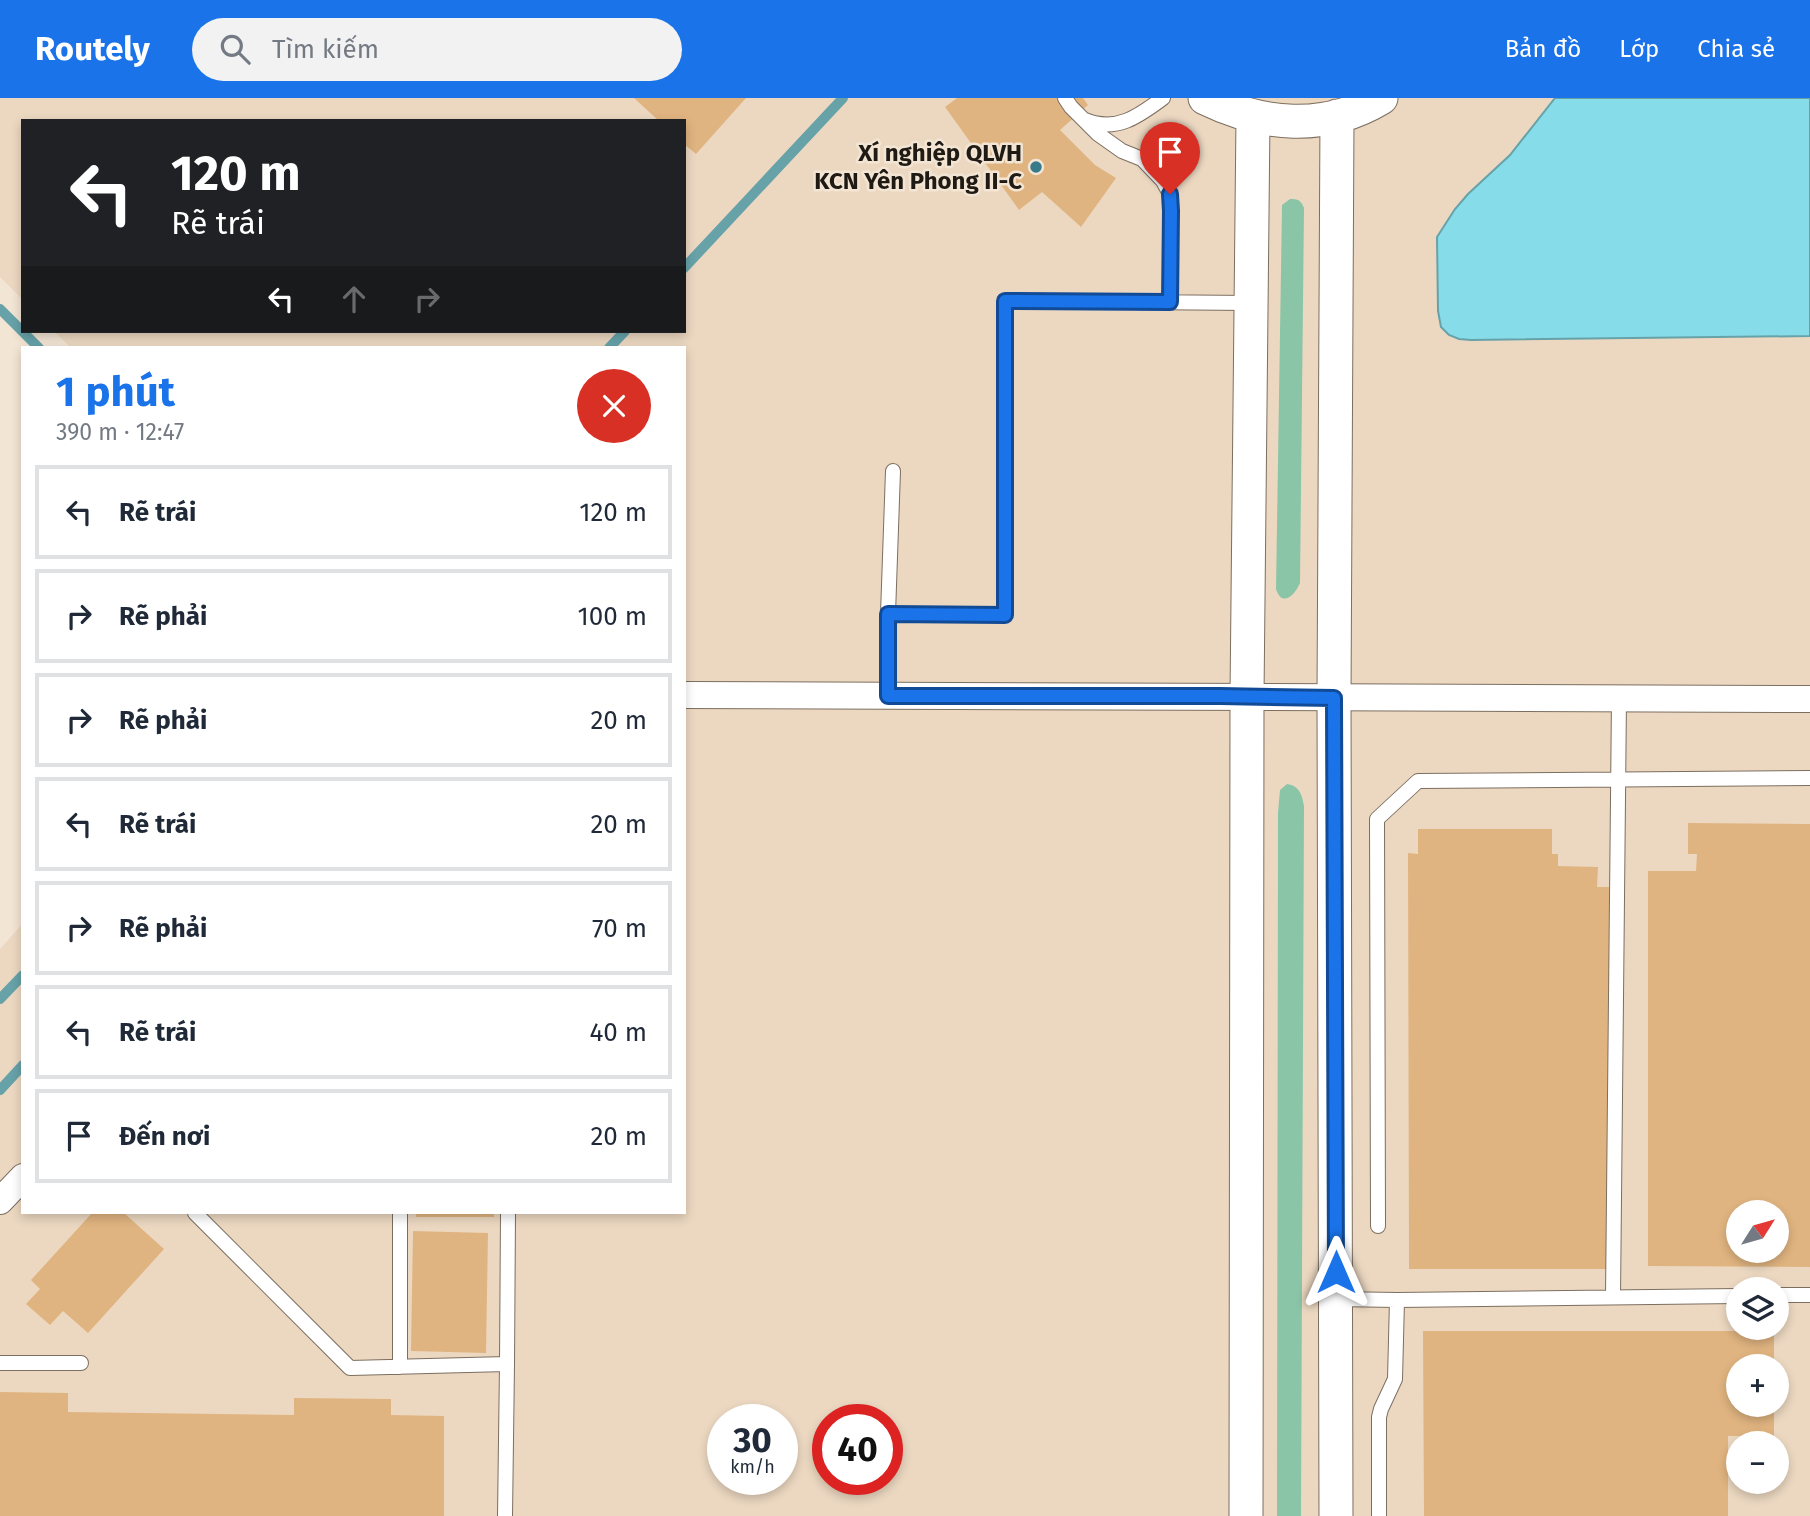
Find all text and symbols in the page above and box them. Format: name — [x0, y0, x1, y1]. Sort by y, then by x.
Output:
search box — [192, 18, 682, 81]
text: Routely — [35, 29, 150, 69]
icon: search — [216, 30, 254, 68]
text: Tìm kiếm — [272, 34, 379, 65]
text: Bản đồ — [1505, 35, 1581, 63]
text: Lớp — [1619, 35, 1659, 63]
text: Chia sẻ — [1697, 35, 1775, 63]
pin — [1140, 122, 1200, 194]
icon: arrive — [1151, 133, 1189, 171]
place label: Xí nghiệp QLVH KCN Yên Phong II-C — [814, 139, 1022, 195]
text: 120 m — [171, 144, 301, 203]
icon: left — [56, 147, 147, 238]
marker: Xí nghiệp QLVH KCN Yên Phong II-C — [1028, 159, 1044, 175]
text: Rẽ trái — [171, 204, 265, 242]
icon: left — [262, 280, 300, 318]
icon: ahead — [335, 280, 373, 318]
icon: right — [408, 280, 446, 318]
text: 1 phút — [56, 367, 175, 417]
button: close — [577, 369, 651, 443]
text: 390 m · 12:47 — [56, 418, 184, 446]
icon: left — [60, 493, 98, 531]
text: Rẽ trái — [119, 497, 196, 528]
text: 120 m — [579, 497, 647, 528]
icon: right — [60, 597, 98, 635]
text: Rẽ phải — [119, 601, 207, 632]
text: 100 m — [578, 601, 647, 632]
icon: right — [60, 701, 98, 739]
text: Rẽ phải — [119, 705, 207, 736]
text: 20 m — [590, 705, 647, 736]
icon: left — [60, 805, 98, 843]
text: Rẽ trái — [119, 809, 196, 840]
text: 20 m — [590, 809, 647, 840]
icon: right — [60, 909, 98, 947]
text: Rẽ phải — [119, 913, 207, 944]
text: 70 m — [592, 913, 647, 944]
icon: left — [60, 1013, 98, 1051]
text: Rẽ trái — [119, 1017, 196, 1048]
text: 40 m — [589, 1017, 647, 1048]
icon: arrive — [60, 1117, 98, 1155]
text: Đến nơi — [119, 1121, 210, 1152]
text: 20 m — [590, 1121, 647, 1152]
north arrow — [1726, 1200, 1788, 1264]
map controls — [1726, 1200, 1789, 1494]
position arrow — [1299, 1235, 1373, 1309]
button: layers — [1726, 1277, 1789, 1340]
button: + — [1726, 1354, 1789, 1417]
speed limit sign: 40 — [812, 1404, 903, 1495]
text: 30 — [733, 1419, 772, 1461]
button: − — [1726, 1431, 1789, 1494]
text: km/h — [730, 1456, 775, 1478]

